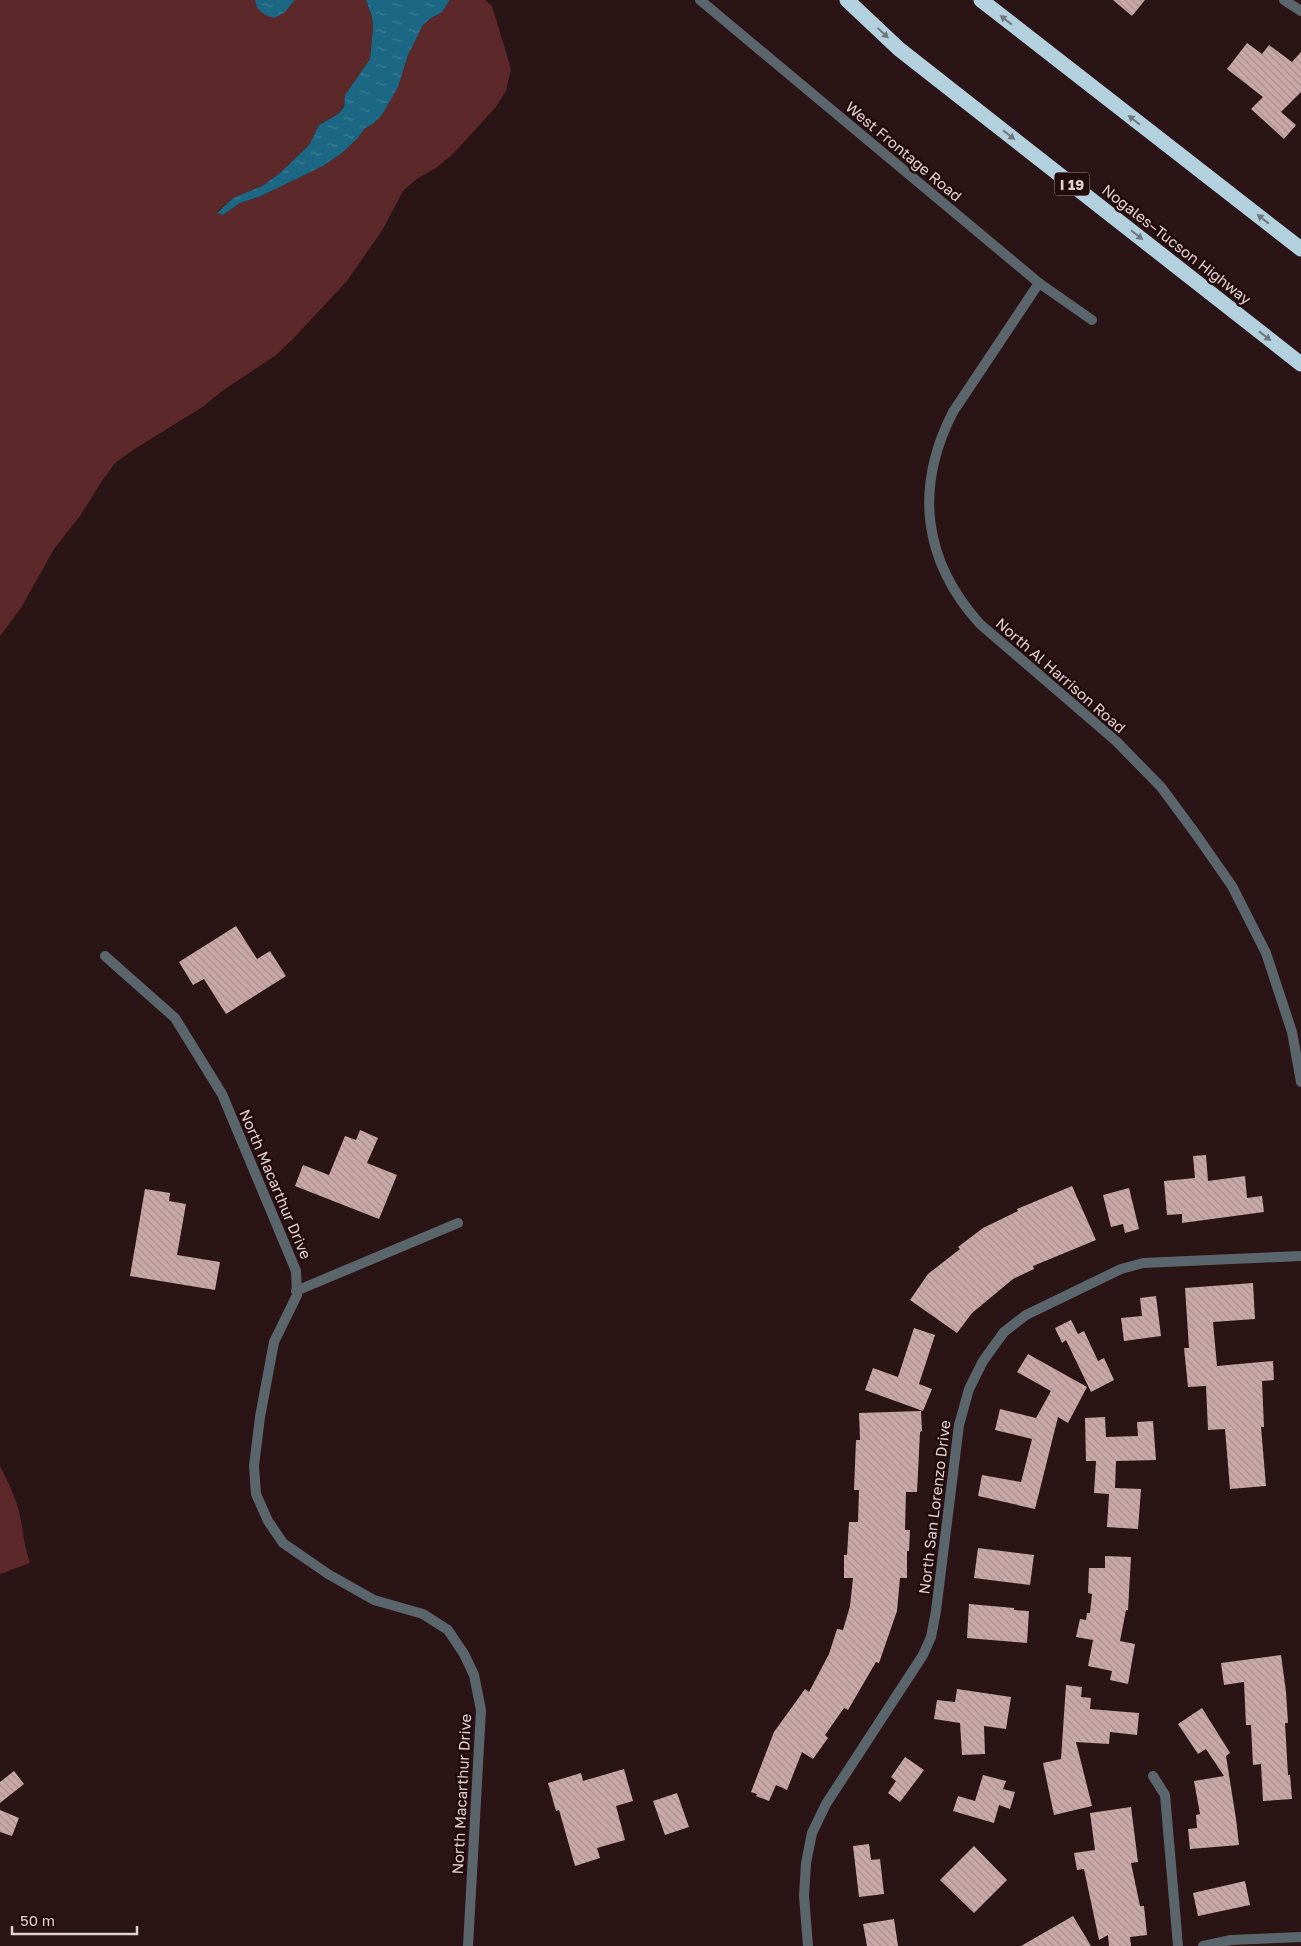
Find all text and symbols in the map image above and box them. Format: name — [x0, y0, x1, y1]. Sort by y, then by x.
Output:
one-way arrow — [1000, 14, 1013, 25]
one-way arrow — [876, 27, 888, 39]
street label: West Frontage Road — [842, 97, 966, 205]
one-way arrow — [1128, 114, 1141, 125]
one-way arrow — [1002, 130, 1016, 140]
road number: I 19 — [1054, 172, 1090, 195]
street label: Nogales–Tucson Highway — [1099, 180, 1256, 308]
one-way arrow — [1256, 214, 1269, 225]
one-way arrow — [1130, 230, 1143, 241]
one-way arrow — [1258, 330, 1271, 341]
street label: North Al Harrison Road — [992, 614, 1130, 736]
street label: North Macarthur Drive — [236, 1106, 316, 1262]
street label: North San Lorenzo Drive — [914, 1419, 954, 1595]
street label: North Macarthur Drive — [448, 1713, 474, 1875]
scale bar — [12, 1904, 138, 1936]
text: 50 m — [20, 1911, 55, 1929]

